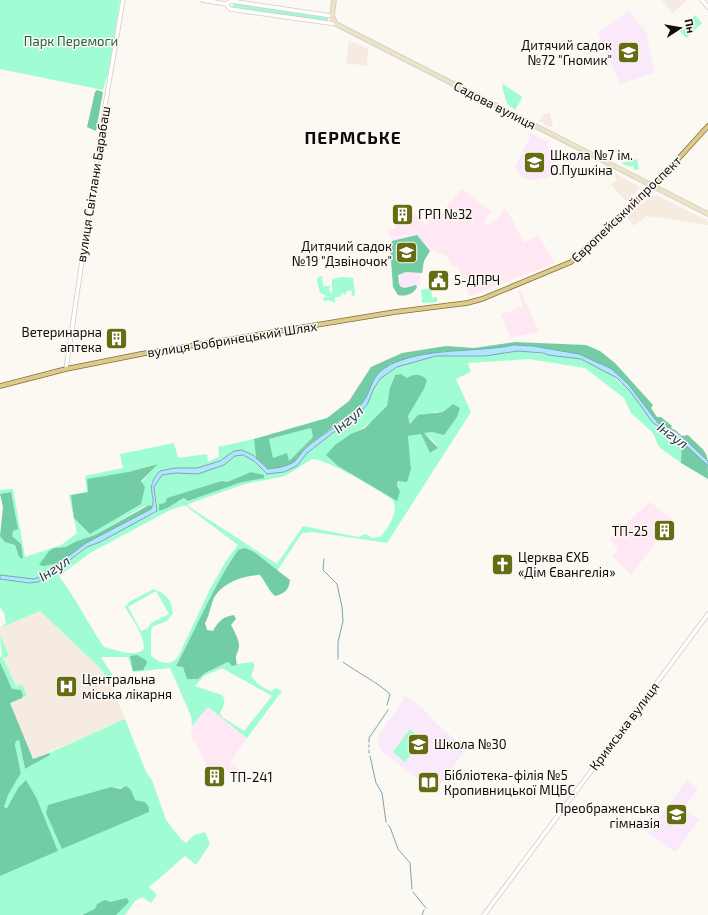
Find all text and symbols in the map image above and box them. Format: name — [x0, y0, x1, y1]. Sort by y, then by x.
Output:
north arrow — [660, 8, 700, 48]
text: Пн — [682, 17, 698, 34]
park label: Парк Перемоги — [24, 33, 118, 49]
place label: Дитячий садок №72 "Гномик" — [521, 37, 612, 68]
school or university icon: Дитячий садок №72 "Гномик" — [615, 39, 641, 65]
street label: Садова вулиця — [451, 77, 539, 133]
street label: вулиця Світлани Барабаш — [73, 105, 113, 263]
district label: ПЕРМСЬКЕ — [305, 127, 401, 147]
place label: Школа №7 ім. О.Пушкіна — [550, 147, 633, 178]
school or university icon: Школа №7 ім. О.Пушкіна — [521, 149, 547, 175]
street label: Європейський проспект — [568, 152, 685, 266]
building icon: ГРП №32 — [389, 201, 415, 227]
place label: ГРП №32 — [418, 206, 472, 222]
place label: Дитячий садок №19 "Дзвіночок" — [292, 238, 392, 269]
school or university icon: Дитячий садок №19 "Дзвіночок" — [394, 240, 420, 266]
public building icon: 5-ДПРЧ — [425, 267, 451, 293]
place label: 5-ДПРЧ — [454, 272, 500, 288]
street label: вулиця Бобринецький Шлях — [146, 318, 318, 360]
place label: Ветеринарна аптека — [22, 324, 102, 355]
building icon: Ветеринарна аптека — [104, 326, 130, 352]
water label: Інгул — [329, 401, 367, 437]
water label: Інгул — [654, 418, 692, 452]
building icon: ТП-25 — [651, 518, 677, 544]
place label: ТП-25 — [612, 523, 648, 539]
place label: Церква ЄХБ «Дім Євангелія» — [518, 549, 616, 580]
water label: Інгул — [35, 551, 73, 584]
church icon: Церква ЄХБ «Дім Євангелія» — [490, 551, 516, 577]
place label: Центральна міська лікарня — [82, 671, 172, 702]
hospital icon: Центральна міська лікарня — [54, 673, 80, 699]
street label: Кримська вулиця — [586, 679, 662, 773]
school or university icon: Школа №30 — [406, 731, 432, 757]
place label: Школа №30 — [434, 736, 507, 752]
building icon: ТП-241 — [201, 764, 227, 790]
place label: Бібліотека-філія №5 Кропивницької МЦБС — [444, 767, 575, 798]
place label: ТП-241 — [230, 769, 273, 785]
library icon: Бібліотека-філія №5 Кропивницької МЦБС — [415, 769, 441, 795]
place label: Преображенська гімназія — [555, 800, 660, 831]
school or university icon: Преображенська гімназія — [663, 802, 689, 828]

